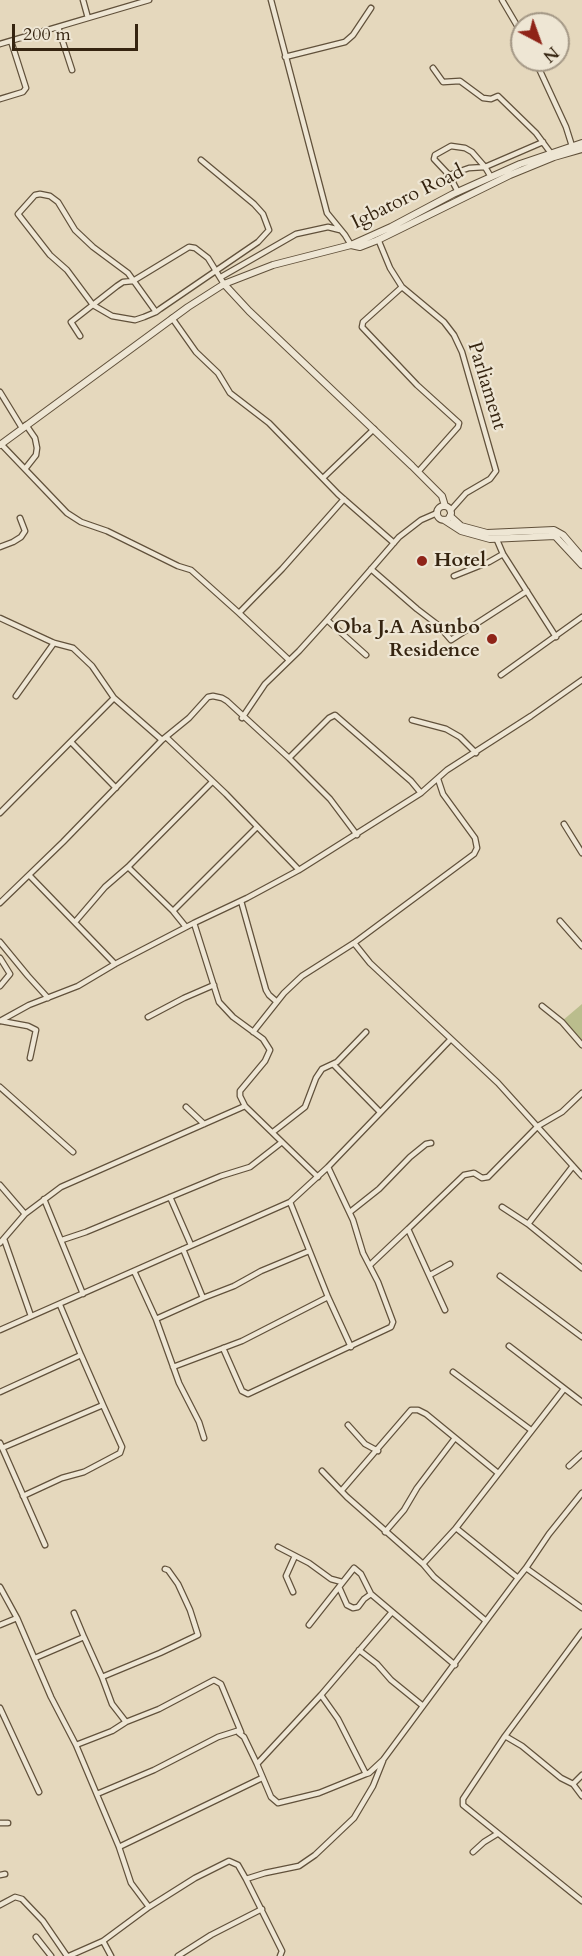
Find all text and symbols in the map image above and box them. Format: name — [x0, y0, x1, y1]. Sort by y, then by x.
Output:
scale bar — [15, 12, 141, 50]
north arrow — [510, 12, 570, 72]
text: 200 m — [23, 22, 71, 47]
text: N — [538, 41, 563, 67]
street label: Igbatoro Road — [348, 160, 468, 236]
street label: Parliament — [461, 339, 511, 433]
place label: Hotel — [434, 549, 486, 573]
marker: Hotel — [415, 554, 429, 568]
place label: Oba J.A Asunbo Residence — [333, 616, 480, 663]
marker: Oba J.A Asunbo Residence — [485, 632, 499, 646]

